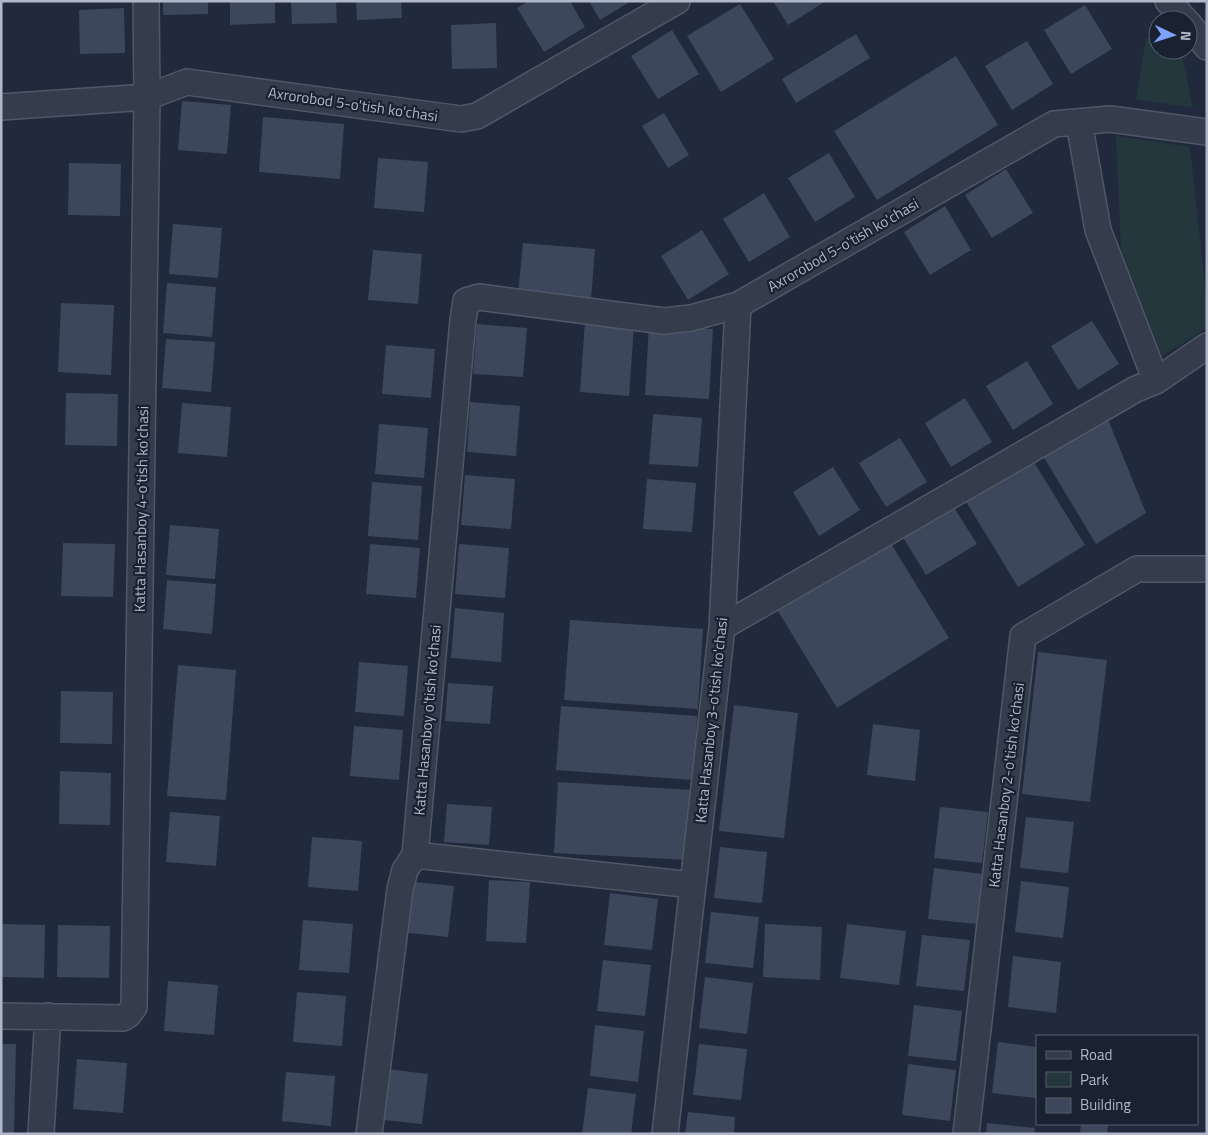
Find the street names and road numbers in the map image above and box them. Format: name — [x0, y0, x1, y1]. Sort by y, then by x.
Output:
street label: Axrorobod 5-o'tish ko'chasi — [267, 81, 439, 127]
street label: Axrorobod 5-o'tish ko'chasi — [763, 192, 923, 298]
street label: Katta Hasanboy 4-o'tish ko'chasi — [128, 406, 154, 612]
street label: Katta Hasanboy 3-o'tish ko'chasi — [689, 616, 733, 824]
street label: Katta Hasanboy o'tish ko'chasi — [407, 624, 447, 816]
street label: Katta Hasanboy 2-o'tish ko'chasi — [982, 681, 1030, 889]

